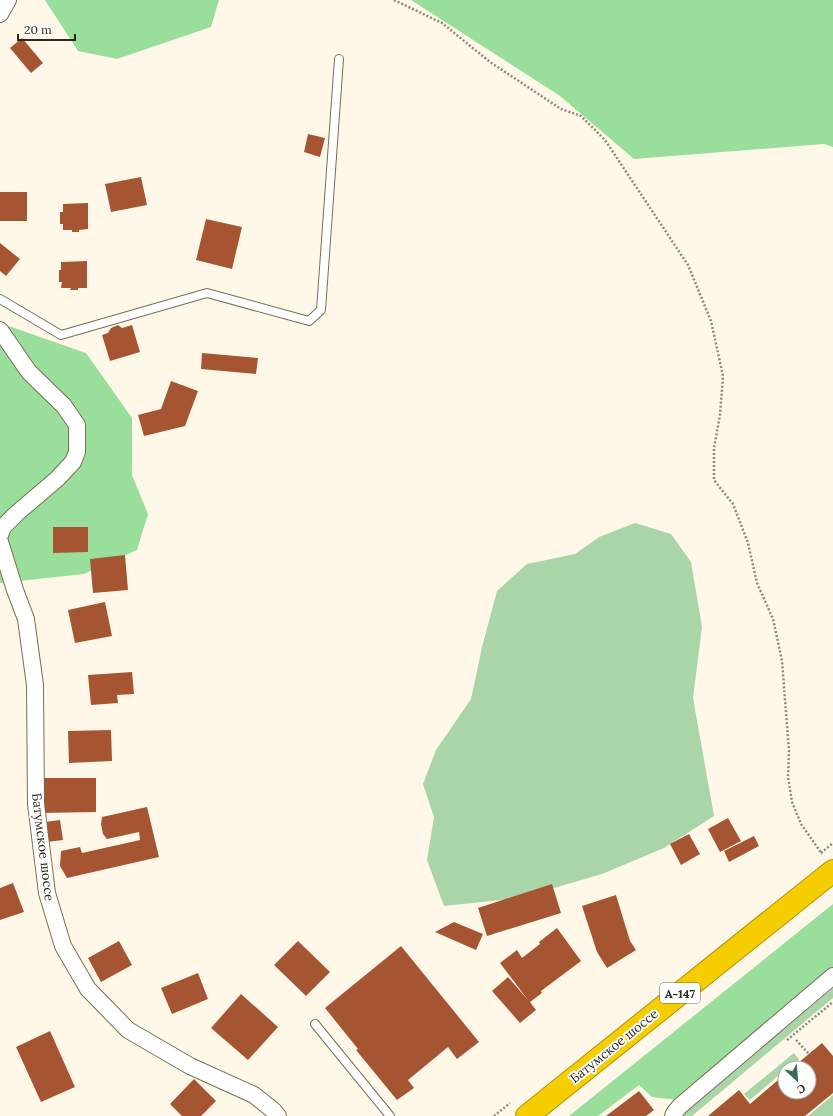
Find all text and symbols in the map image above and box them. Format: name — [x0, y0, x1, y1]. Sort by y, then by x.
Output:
scale bar — [18, 16, 75, 42]
text: 20 m — [24, 22, 52, 37]
street label: Батумское шоссе — [28, 792, 58, 902]
road number: А-147 — [660, 983, 700, 1003]
street label: Батумское шоссе — [566, 1005, 662, 1087]
north arrow — [777, 1060, 817, 1100]
text: С — [795, 1081, 808, 1097]

